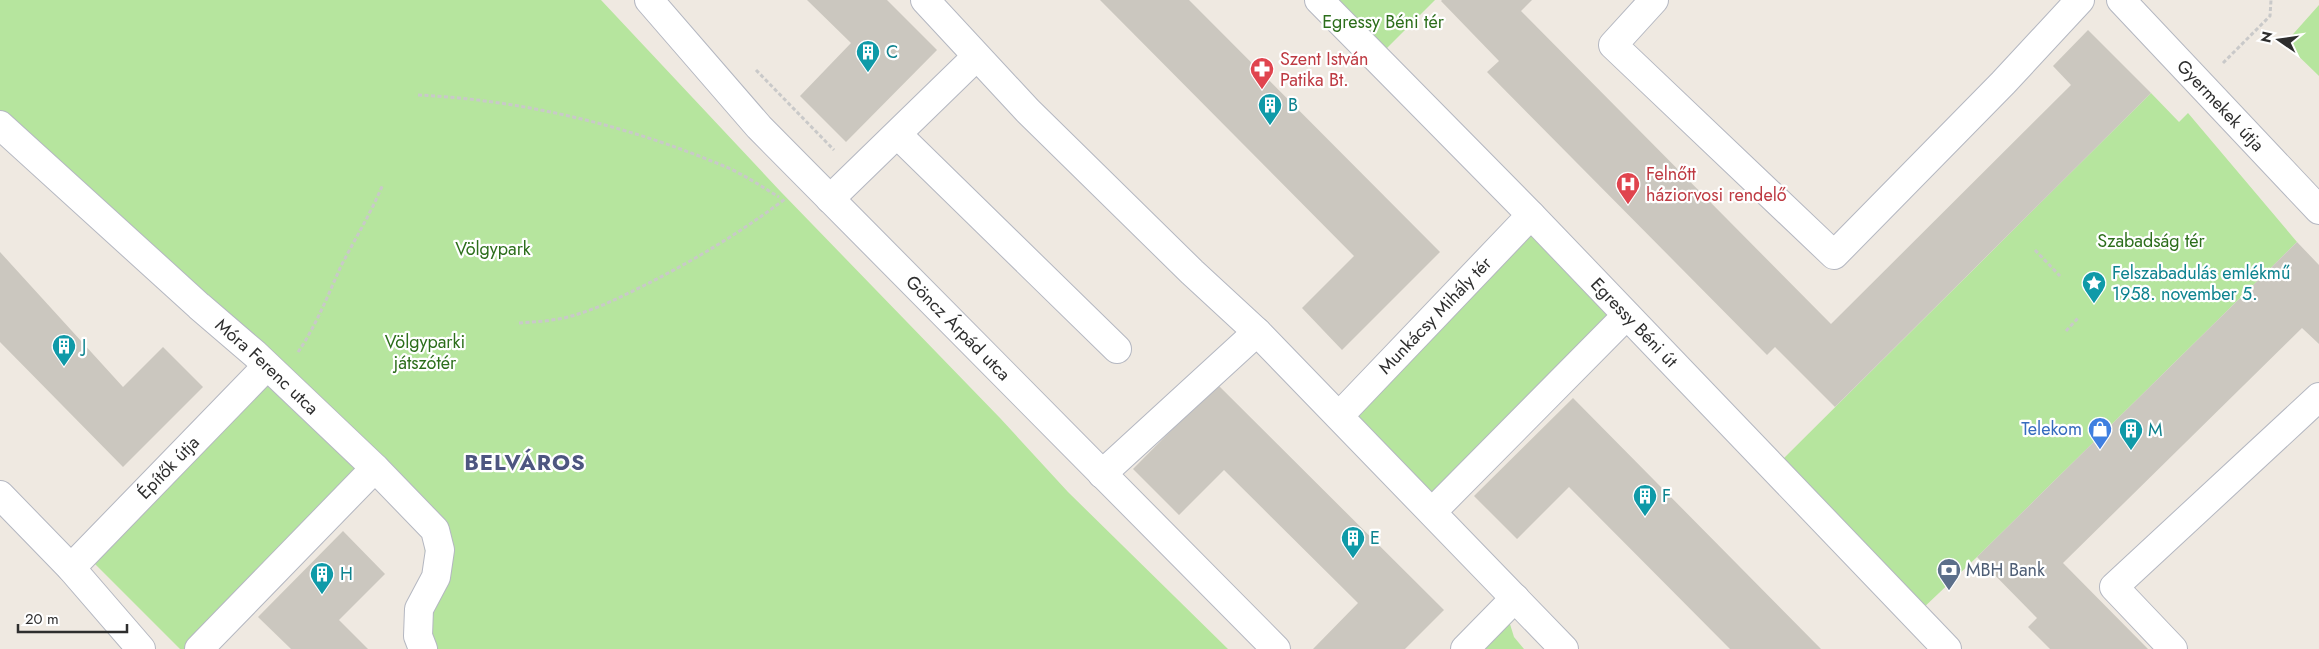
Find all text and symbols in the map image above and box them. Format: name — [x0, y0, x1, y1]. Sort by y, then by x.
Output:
park label: Egressy Béni tér — [1322, 9, 1445, 35]
north arrow — [2254, 15, 2304, 65]
text: N — [2255, 29, 2277, 45]
building icon: C — [855, 39, 881, 73]
place label: C — [886, 39, 898, 65]
place label: Szent István Patika Bt. — [1280, 46, 1368, 93]
street label: Gyermekek útja — [2171, 54, 2270, 157]
pharmacy icon: Szent István Patika Bt. — [1249, 56, 1275, 90]
building icon: B — [1257, 92, 1283, 126]
place label: B — [1288, 92, 1298, 118]
place label: Felnőtt háziorvosi rendelő — [1646, 161, 1787, 208]
hospital icon: Felnőtt háziorvosi rendelő — [1615, 171, 1641, 205]
park label: Szabadság tér — [2097, 228, 2206, 254]
park label: Völgypark — [455, 236, 531, 262]
street label: Munkácsy Mihály tér — [1372, 250, 1498, 380]
place label: Felszabadulás emlékmű 1958. november 5. — [2112, 260, 2290, 307]
street label: Göncz Árpád utca — [900, 269, 1016, 387]
place icon: Felszabadulás emlékmű 1958. november 5. — [2081, 270, 2107, 304]
street label: Egressy Béni út — [1585, 272, 1684, 374]
street label: Móra Ferenc utca — [209, 312, 324, 421]
park label: Völgyparki játszótér — [385, 329, 465, 376]
building icon: J — [51, 333, 77, 367]
place label: J — [80, 333, 86, 359]
place label: Telekom — [2021, 416, 2082, 442]
shop icon: Telekom — [2087, 416, 2113, 450]
building icon: M — [2118, 417, 2144, 451]
place label: M — [2148, 417, 2163, 443]
street label: Építők útja — [132, 430, 205, 505]
district label: BELVÁROS — [464, 446, 586, 478]
building icon: F — [1632, 483, 1658, 517]
place label: F — [1662, 483, 1671, 509]
building icon: E — [1340, 525, 1366, 559]
place label: E — [1370, 525, 1380, 551]
bank icon: MBH Bank — [1936, 557, 1962, 591]
place label: MBH Bank — [1966, 557, 2045, 583]
building icon: H — [309, 561, 335, 595]
place label: H — [340, 561, 353, 587]
scale bar — [18, 602, 126, 634]
text: 20 m — [25, 608, 59, 630]

